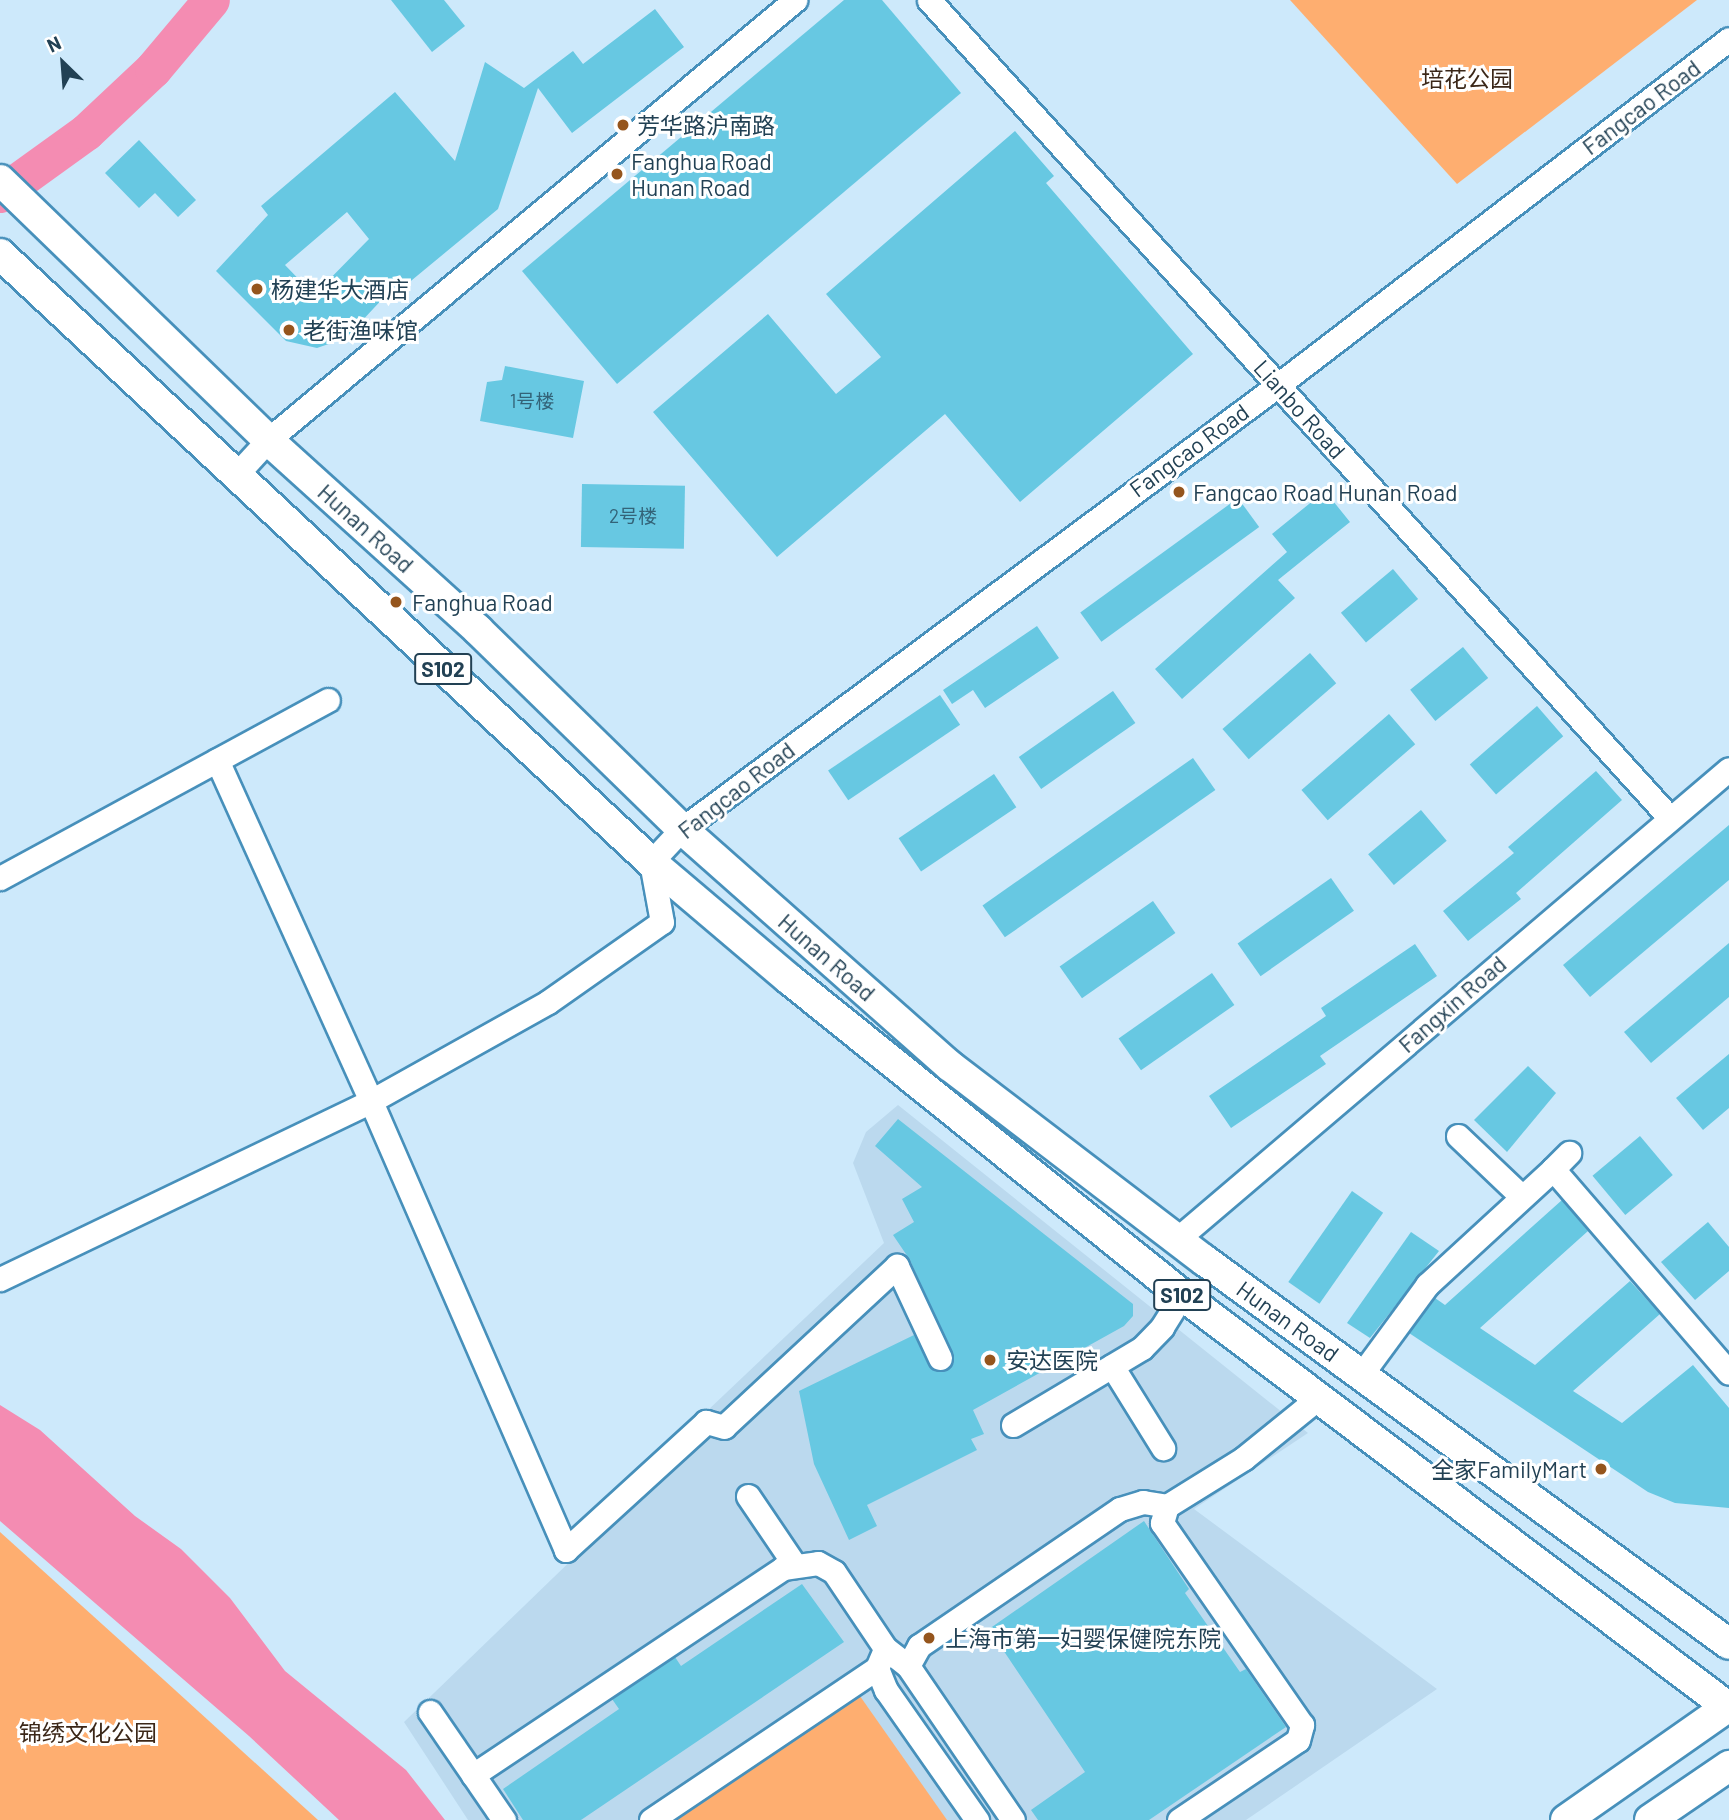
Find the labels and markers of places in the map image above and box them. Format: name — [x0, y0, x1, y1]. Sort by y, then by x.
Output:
place label: 芳华路沪南路 — [637, 111, 775, 139]
marker: 芳华路沪南路 — [615, 117, 631, 133]
place label: Fanghua Road Hunan Road — [631, 147, 772, 201]
marker: Fanghua Road Hunan Road — [609, 166, 625, 182]
place label: 杨建华大酒店 — [271, 275, 409, 303]
marker: 杨建华大酒店 — [249, 281, 265, 297]
place label: 老街渔味馆 — [303, 316, 418, 344]
marker: 老街渔味馆 — [281, 322, 297, 338]
place label: Fangcao Road Hunan Road — [1193, 478, 1457, 506]
marker: Fangcao Road Hunan Road — [1171, 484, 1187, 500]
place label: Fanghua Road — [412, 588, 553, 616]
marker: Fanghua Road — [386, 592, 406, 612]
place label: 安达医院 — [1006, 1346, 1098, 1374]
marker: 安达医院 — [980, 1350, 1000, 1370]
place label: 全家FamilyMart — [1431, 1455, 1587, 1483]
marker: 全家FamilyMart — [1593, 1461, 1609, 1477]
place label: 上海市第一妇婴保健院东院 — [945, 1624, 1221, 1652]
marker: 上海市第一妇婴保健院东院 — [919, 1628, 939, 1648]

